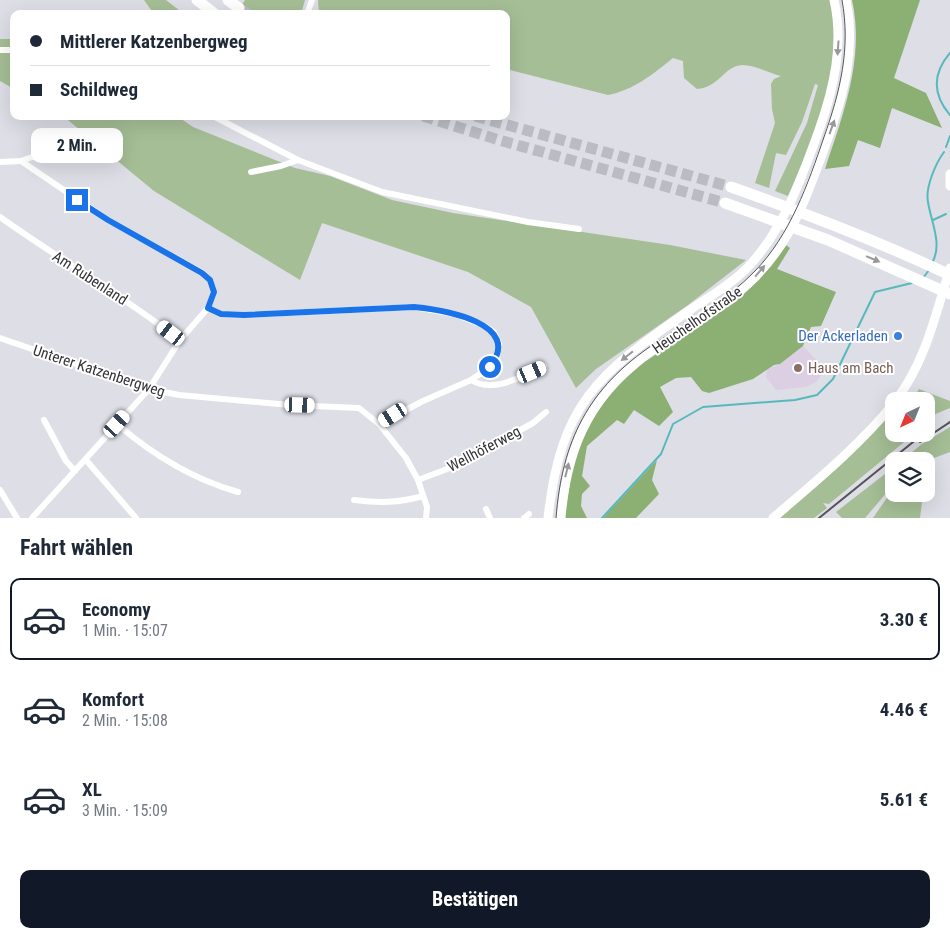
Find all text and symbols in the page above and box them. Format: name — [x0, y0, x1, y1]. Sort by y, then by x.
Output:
text: Mittlerer Katzenbergweg — [60, 30, 248, 53]
one-way arrow — [834, 41, 842, 57]
text: Schildweg — [60, 78, 138, 101]
one-way arrow — [828, 119, 836, 134]
callout: 2 Min. — [31, 128, 123, 162]
text: 2 Min. — [57, 136, 97, 155]
route end — [66, 189, 88, 211]
street label: Am Rubenland — [49, 247, 131, 309]
one-way arrow — [866, 256, 880, 264]
one-way arrow — [755, 265, 766, 278]
street label: Heuchelhofstraße — [649, 282, 745, 358]
car — [154, 318, 187, 348]
place label: Der Ackerladen — [798, 327, 888, 345]
marker: Der Ackerladen — [892, 330, 904, 342]
street label: Unterer Katzenbergweg — [31, 341, 167, 401]
one-way arrow — [621, 351, 634, 362]
route start — [479, 356, 501, 378]
car — [515, 359, 548, 385]
place label: Haus am Bach — [808, 359, 894, 377]
marker: Haus am Bach — [792, 362, 804, 374]
north arrow — [885, 392, 935, 442]
map controls — [885, 392, 935, 502]
car — [284, 397, 315, 413]
car — [376, 401, 409, 429]
car — [101, 408, 132, 440]
street label: Wellhöferweg — [444, 422, 524, 476]
button: layers — [885, 452, 935, 502]
one-way arrow — [563, 462, 571, 477]
text: Fahrt wählen — [20, 535, 133, 560]
icon: car — [22, 597, 67, 642]
text: Economy — [82, 598, 151, 621]
text: 3.30 € — [880, 608, 928, 631]
text: 1 Min. · 15:07 — [82, 621, 168, 640]
icon: car — [22, 687, 67, 732]
text: Komfort — [82, 688, 144, 711]
text: 4.46 € — [880, 698, 928, 721]
text: 2 Min. · 15:08 — [82, 711, 168, 730]
icon: car — [22, 777, 67, 822]
text: XL — [82, 778, 102, 801]
text: 5.61 € — [880, 788, 928, 811]
text: 3 Min. · 15:09 — [82, 801, 168, 820]
button: Bestätigen — [20, 870, 930, 928]

